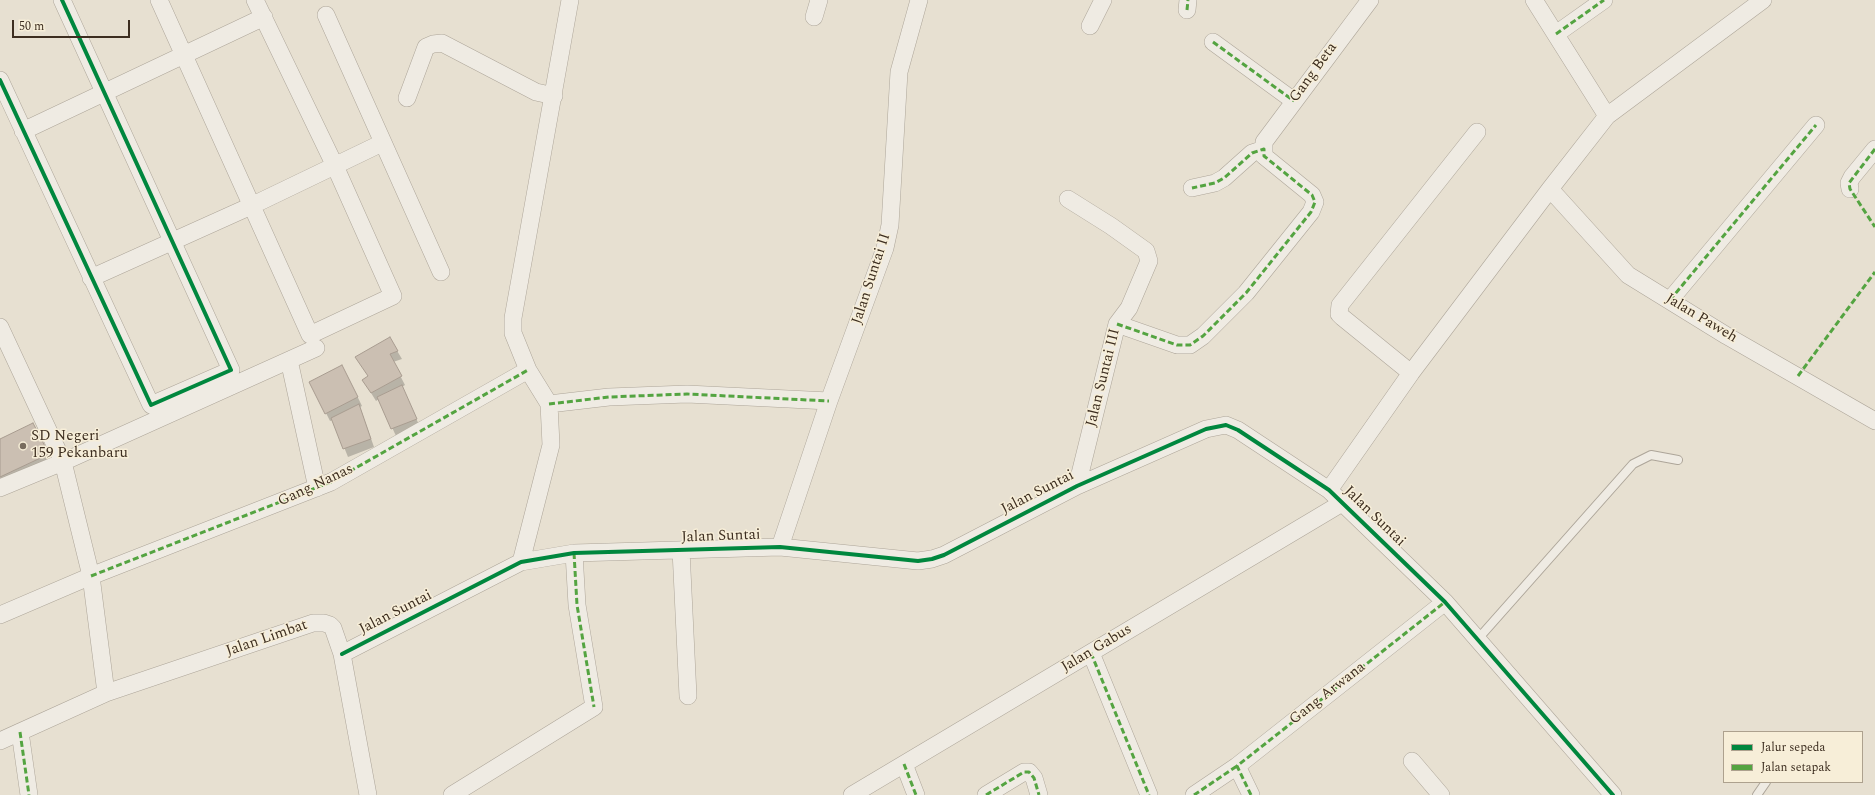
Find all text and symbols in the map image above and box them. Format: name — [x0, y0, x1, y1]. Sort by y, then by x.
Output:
scale bar — [14, 12, 132, 38]
text: 50 m — [19, 17, 44, 36]
street label: Gang Beta — [1286, 40, 1342, 106]
street label: Jalan Suntai II — [849, 231, 895, 327]
street label: Jalan Paweh — [1662, 290, 1740, 348]
street label: Jalan Suntai III — [1083, 327, 1125, 429]
place label: SD Negeri 159 Pekanbaru — [31, 428, 128, 463]
marker: SD Negeri 159 Pekanbaru — [18, 441, 28, 451]
street label: Gang Nanas — [275, 461, 357, 511]
street label: Jalan Suntai — [999, 467, 1077, 519]
street label: Jalan Suntai — [1339, 483, 1409, 551]
street label: Jalan Suntai — [681, 527, 761, 547]
street label: Jalan Suntai — [357, 587, 435, 639]
street label: Jalan Limbat — [224, 617, 310, 661]
street label: Jalan Gabus — [1059, 621, 1135, 677]
street label: Gang Arwana — [1286, 659, 1370, 729]
legend — [1723, 731, 1863, 783]
text: Jalur sepeda — [1761, 738, 1825, 757]
text: Jalan setapak — [1761, 758, 1831, 777]

